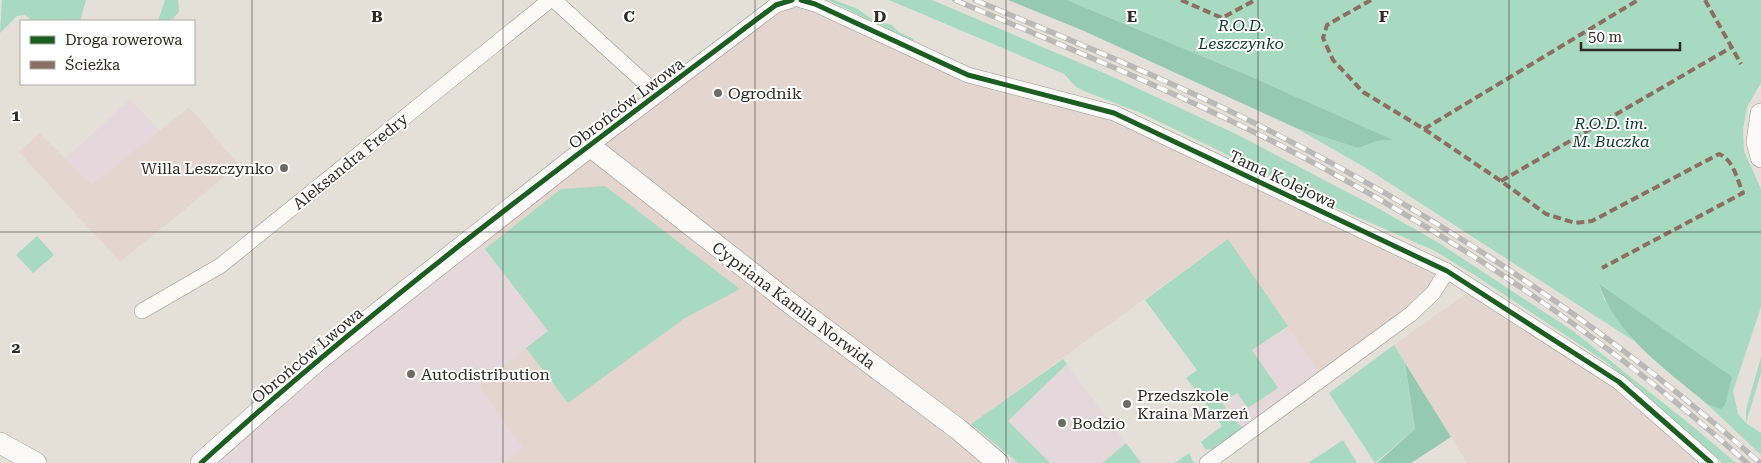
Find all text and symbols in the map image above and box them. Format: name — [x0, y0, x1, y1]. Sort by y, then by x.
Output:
text: B — [371, 7, 383, 26]
text: C — [623, 7, 635, 26]
text: D — [874, 7, 887, 26]
text: E — [1127, 7, 1137, 26]
text: F — [1379, 7, 1389, 26]
park label: R.O.D. Leszczynko — [1197, 16, 1284, 53]
legend — [20, 20, 195, 85]
scale bar — [1581, 20, 1680, 52]
text: 50 m — [1588, 28, 1623, 46]
text: Droga rowerowa — [65, 31, 182, 49]
street label: Obrońców Lwowa — [565, 54, 688, 153]
text: Ścieżka — [65, 55, 120, 74]
place label: Ogrodnik — [728, 84, 802, 103]
marker: Ogrodnik — [712, 87, 724, 99]
text: 1 — [12, 106, 21, 125]
street label: Aleksandra Fredry — [289, 109, 412, 214]
park label: R.O.D. im. M. Buczka — [1571, 114, 1650, 151]
street label: Tama Kolejowa — [1226, 146, 1340, 213]
place label: Willa Leszczynko — [141, 159, 274, 178]
marker: Willa Leszczynko — [278, 162, 290, 174]
street label: Cypriana Kamila Norwida — [708, 238, 879, 373]
street label: Obrońców Lwowa — [248, 303, 367, 407]
text: 2 — [12, 338, 21, 357]
place label: Autodistribution — [421, 365, 550, 384]
marker: Autodistribution — [405, 368, 417, 380]
place label: Przedszkole Kraina Marzeń — [1137, 386, 1249, 423]
marker: Przedszkole Kraina Marzeń — [1121, 398, 1133, 410]
place label: Bodzio — [1072, 414, 1125, 433]
marker: Bodzio — [1056, 417, 1068, 429]

